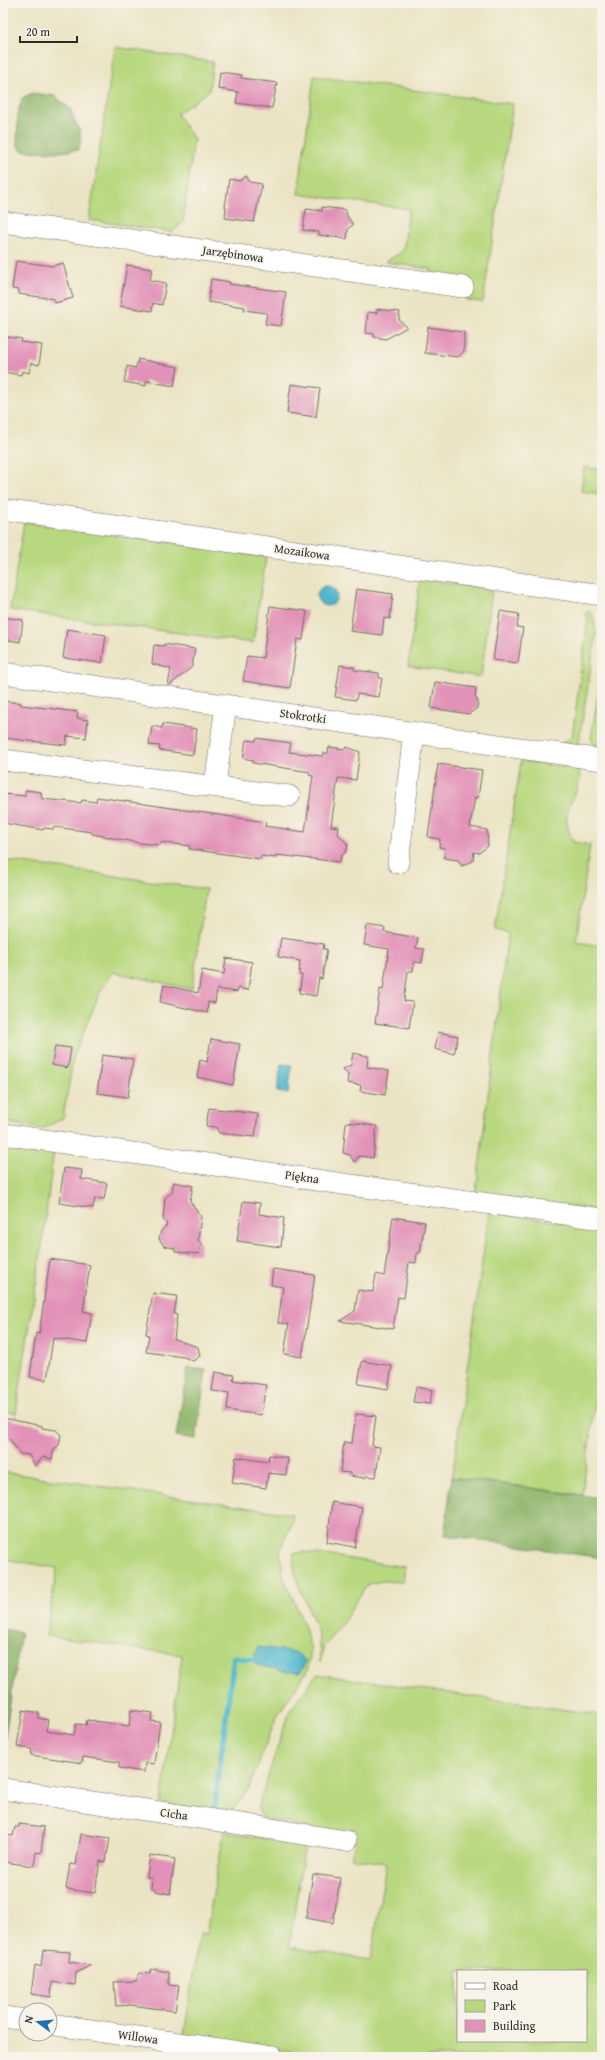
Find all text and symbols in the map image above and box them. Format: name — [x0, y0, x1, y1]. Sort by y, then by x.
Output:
scale bar — [20, 18, 77, 44]
text: 20 m — [26, 23, 50, 40]
street label: Jarzębinowa — [199, 241, 265, 266]
street label: Mozaikowa — [273, 539, 331, 564]
street label: Stokrotki — [279, 704, 328, 727]
street label: Piękna — [284, 1166, 320, 1187]
street label: Cicha — [159, 1803, 189, 1824]
legend — [457, 1970, 587, 2042]
text: Road — [493, 1977, 519, 1994]
text: Park — [493, 1997, 517, 2014]
north arrow — [18, 2002, 58, 2042]
text: N — [20, 2013, 37, 2025]
text: Building — [493, 2017, 536, 2034]
street label: Willowa — [117, 2025, 160, 2048]

